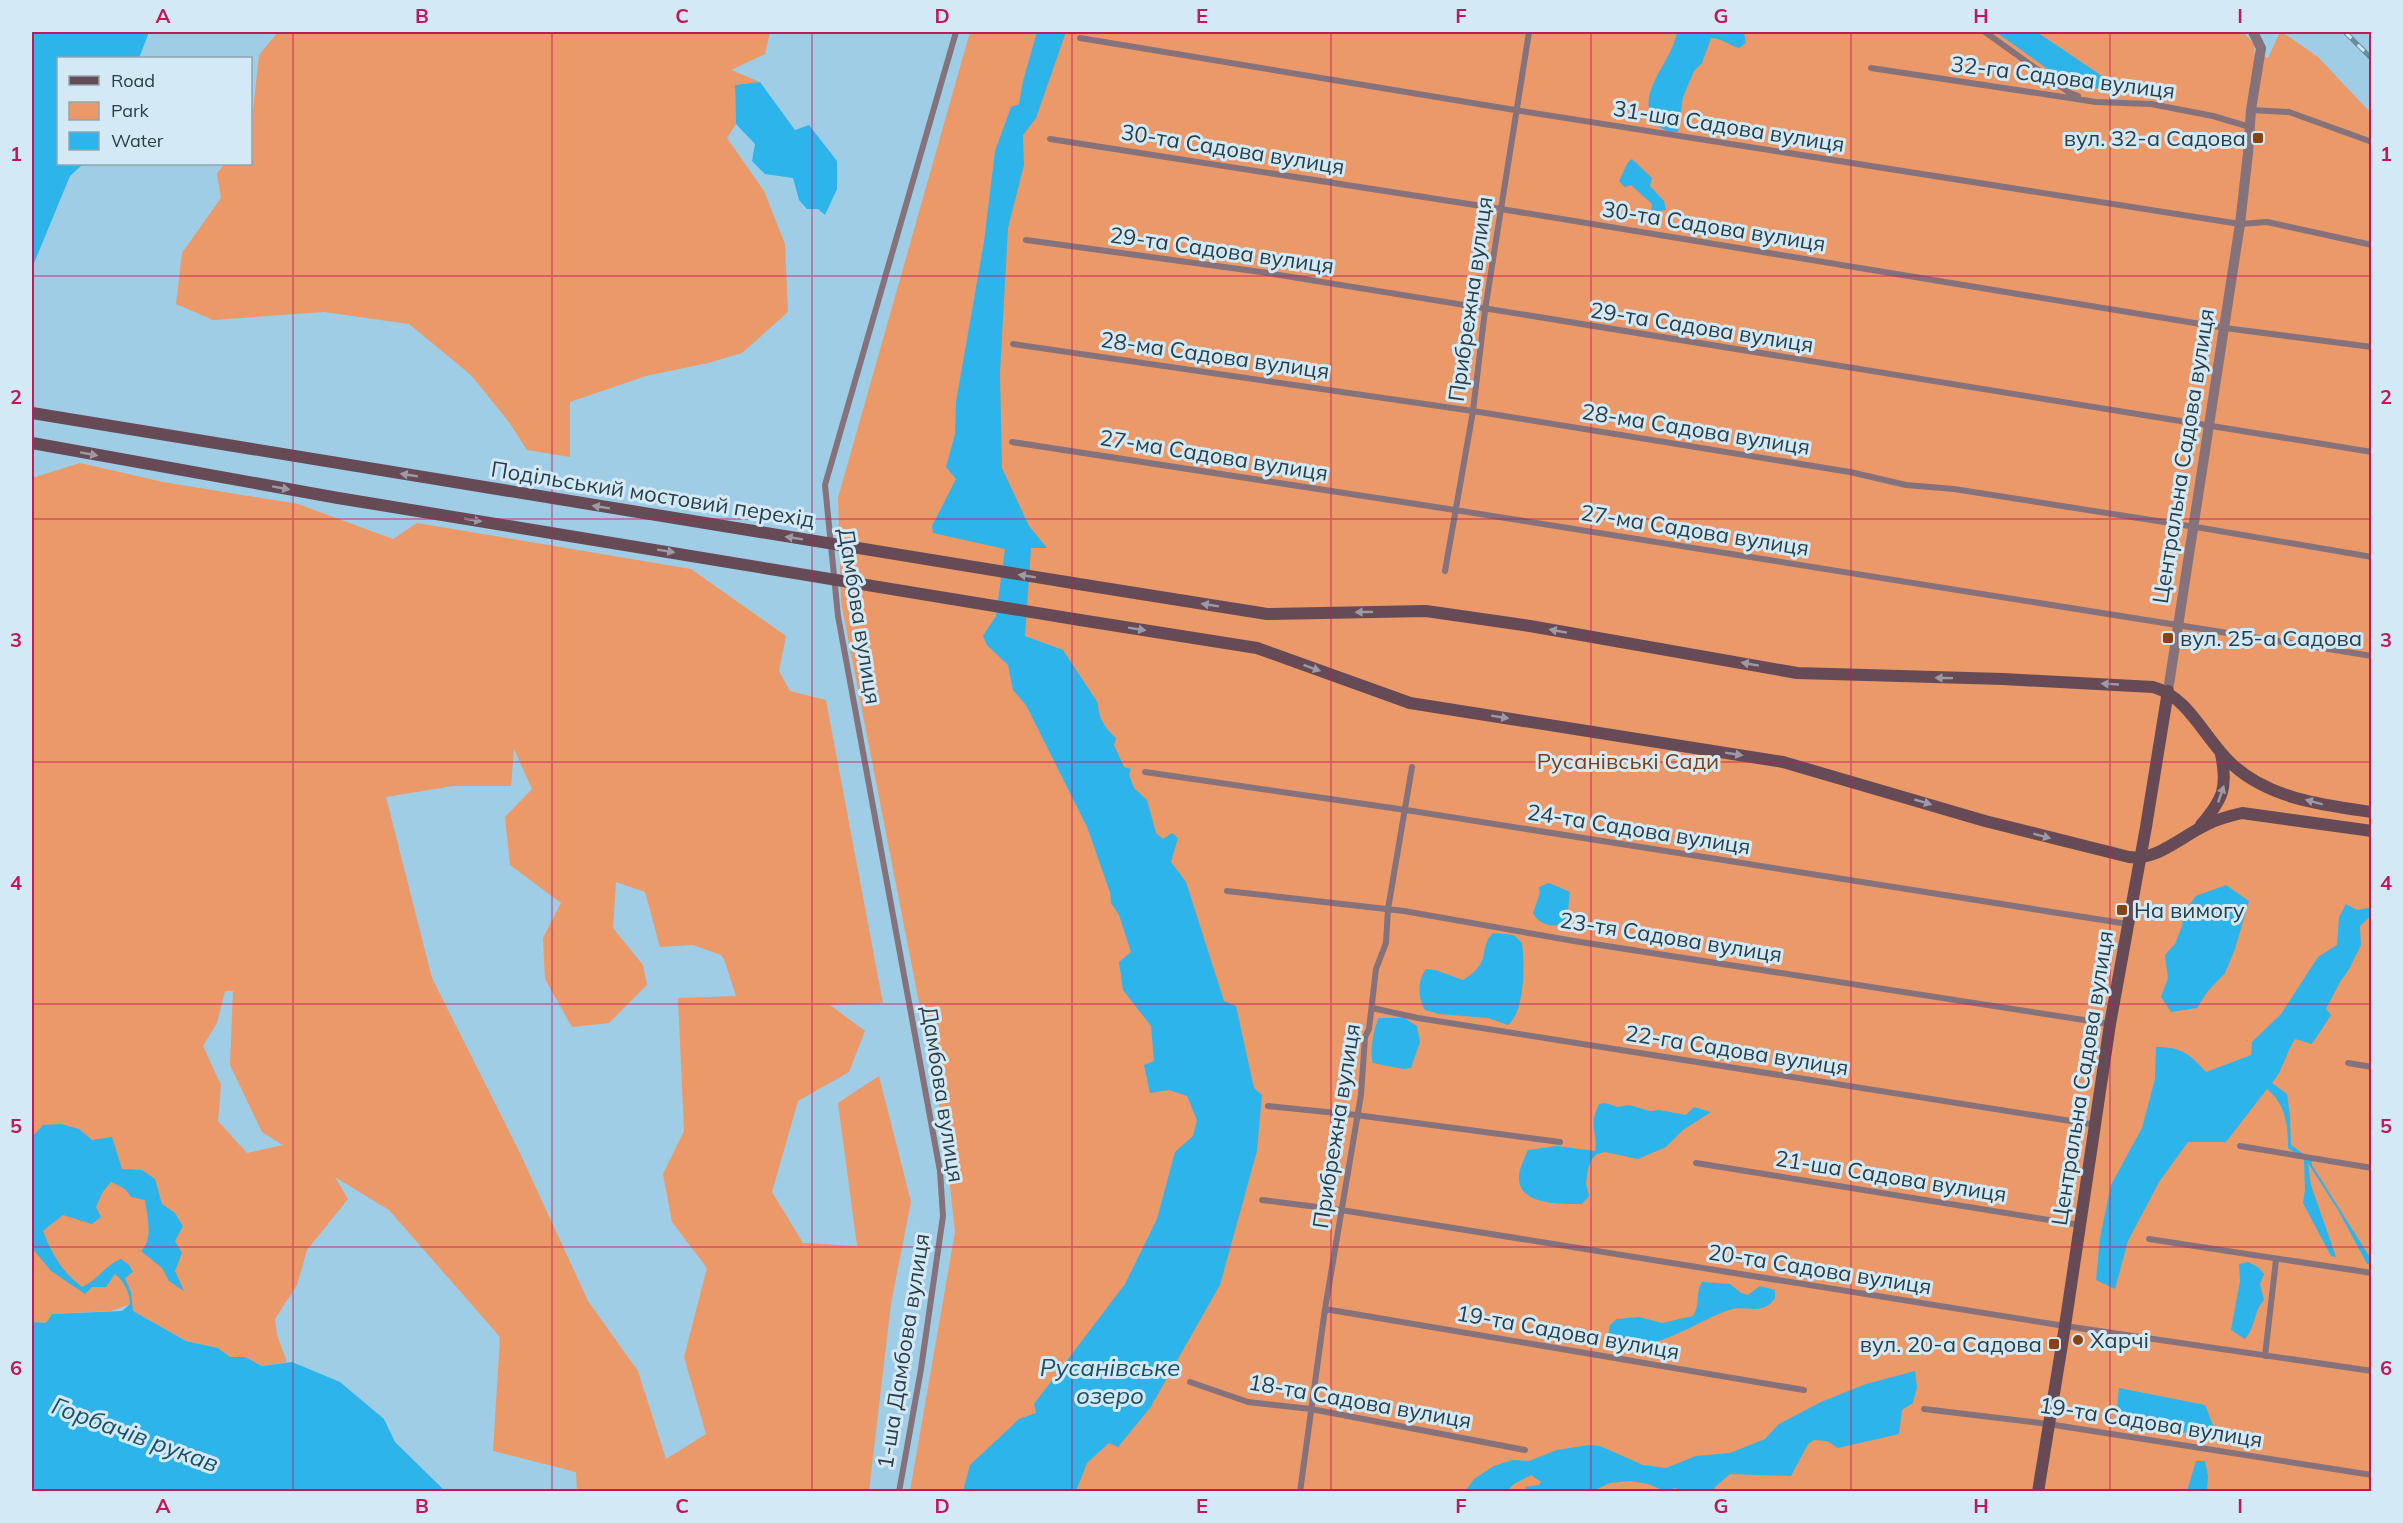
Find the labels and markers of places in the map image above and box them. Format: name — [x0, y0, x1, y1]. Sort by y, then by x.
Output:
place label: вул. 32-а Садова — [2064, 124, 2246, 152]
marker: вул. 32-а Садова — [2251, 131, 2265, 145]
place label: вул. 25-а Садова — [2180, 624, 2362, 652]
marker: вул. 25-а Садова — [2161, 631, 2175, 645]
place label: На вимогу — [2134, 896, 2245, 924]
marker: На вимогу — [2115, 903, 2129, 917]
place label: Харчі — [2090, 1326, 2149, 1354]
place label: вул. 20-а Садова — [1860, 1330, 2042, 1358]
marker: Харчі — [2071, 1333, 2085, 1347]
marker: вул. 20-а Садова — [2047, 1337, 2061, 1351]

